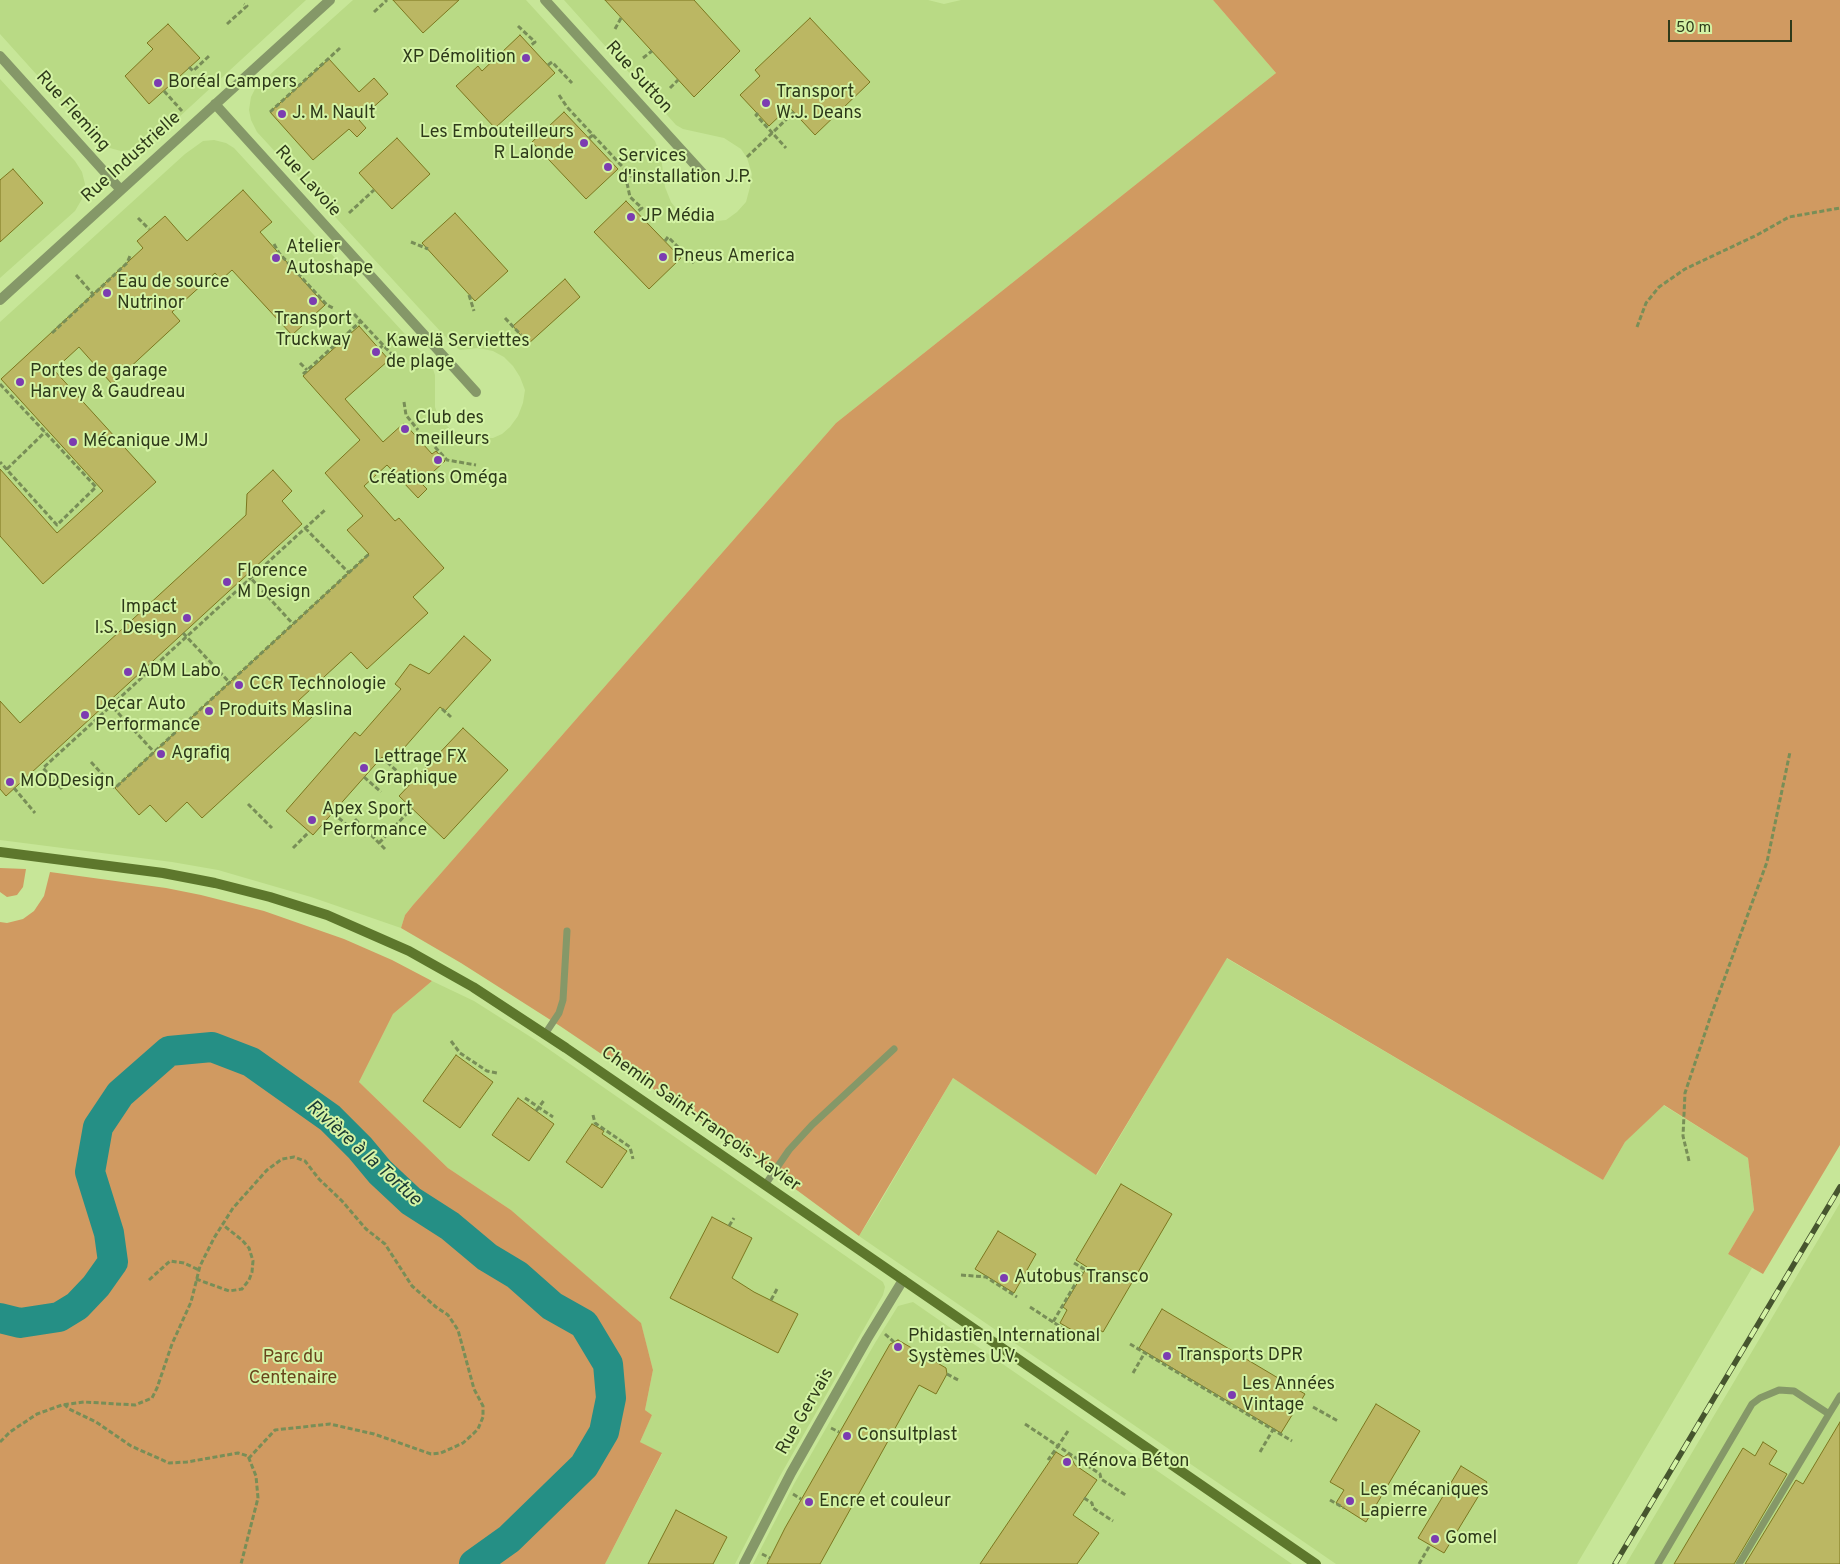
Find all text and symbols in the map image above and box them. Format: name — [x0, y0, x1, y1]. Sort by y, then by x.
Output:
scale bar — [1670, 10, 1794, 42]
text: 50 m — [1676, 19, 1711, 38]
street label: Rue Sutton — [600, 37, 676, 119]
place label: XP Démolition — [402, 47, 516, 69]
marker: XP Démolition — [520, 52, 532, 64]
street label: Rue Fleming — [30, 67, 114, 157]
place label: Boréal Campers — [168, 72, 297, 94]
marker: Boréal Campers — [152, 77, 164, 89]
place label: Transport W.J. Deans — [776, 82, 862, 125]
marker: Transport W.J. Deans — [760, 97, 772, 109]
place label: J. M. Nault — [292, 103, 375, 125]
street label: Rue Industrielle — [78, 108, 186, 208]
marker: J. M. Nault — [276, 108, 288, 120]
place label: Les Embouteilleurs R Lalonde — [420, 122, 574, 164]
marker: Les Embouteilleurs R Lalonde — [578, 137, 590, 149]
street label: Rue Lavoie — [269, 142, 345, 222]
place label: Services d'installation J.P. — [618, 146, 751, 188]
marker: Services d'installation J.P. — [602, 161, 614, 173]
place label: JP Média — [641, 206, 715, 228]
marker: JP Média — [625, 211, 637, 223]
place label: Atelier Autoshape — [286, 237, 373, 280]
place label: Pneus America — [673, 246, 795, 268]
marker: Pneus America — [657, 251, 669, 263]
marker: Atelier Autoshape — [270, 252, 282, 264]
place label: Eau de source Nutrinor — [117, 272, 229, 314]
marker: Eau de source Nutrinor — [101, 287, 113, 299]
marker: Transport Truckway — [307, 295, 319, 307]
place label: Transport Truckway — [274, 309, 352, 352]
place label: Kawelä Serviettes de plage — [386, 331, 530, 374]
marker: Kawelä Serviettes de plage — [370, 346, 382, 358]
place label: Portes de garage Harvey & Gaudreau — [30, 361, 185, 404]
marker: Portes de garage Harvey & Gaudreau — [14, 376, 26, 388]
place label: Club des meilleurs — [415, 408, 489, 450]
marker: Club des meilleurs — [399, 423, 411, 435]
place label: Mécanique JMJ — [83, 431, 208, 453]
marker: Mécanique JMJ — [67, 436, 79, 448]
marker: Créations Oméga — [432, 454, 444, 466]
place label: Créations Oméga — [369, 468, 507, 490]
place label: Florence M Design — [237, 561, 311, 604]
marker: Florence M Design — [221, 576, 233, 588]
place label: Impact I.S. Design — [95, 597, 177, 640]
marker: Impact I.S. Design — [181, 612, 193, 624]
place label: ADM Labo — [138, 661, 221, 683]
marker: ADM Labo — [122, 666, 134, 678]
place label: CCR Technologie — [249, 674, 386, 696]
marker: CCR Technologie — [233, 679, 245, 691]
place label: Decar Auto Performance — [95, 694, 200, 736]
place label: Produits Maslina — [219, 700, 352, 722]
marker: Produits Maslina — [203, 705, 215, 717]
marker: Decar Auto Performance — [79, 709, 91, 721]
place label: Agrafiq — [171, 743, 230, 765]
place label: Lettrage FX Graphique — [374, 747, 467, 790]
marker: Agrafiq — [155, 748, 167, 760]
marker: Lettrage FX Graphique — [358, 762, 370, 774]
place label: MODDesign — [20, 771, 115, 793]
marker: MODDesign — [4, 776, 16, 788]
place label: Apex Sport Performance — [322, 799, 427, 842]
marker: Apex Sport Performance — [306, 814, 318, 826]
street label: Chemin Saint-François-Xavier — [596, 1043, 804, 1197]
water label: Rivière à la Tortue — [301, 1096, 425, 1212]
place label: Autobus Transco — [1014, 1267, 1149, 1289]
marker: Autobus Transco — [998, 1272, 1010, 1284]
place label: Phidastien International Systèmes U.V. — [908, 1326, 1100, 1368]
marker: Phidastien International Systèmes U.V. — [892, 1341, 904, 1353]
place label: Transports DPR — [1177, 1345, 1303, 1367]
park label: Parc du Centenaire — [249, 1347, 337, 1390]
marker: Transports DPR — [1161, 1350, 1173, 1362]
street label: Rue Gervais — [773, 1365, 839, 1459]
place label: Les Années Vintage — [1242, 1374, 1335, 1416]
marker: Les Années Vintage — [1226, 1389, 1238, 1401]
place label: Consultplast — [857, 1425, 957, 1447]
marker: Consultplast — [841, 1430, 853, 1442]
place label: Rénova Béton — [1077, 1451, 1189, 1473]
marker: Rénova Béton — [1061, 1456, 1073, 1468]
place label: Les mécaniques Lapierre — [1360, 1480, 1489, 1522]
place label: Encre et couleur — [819, 1491, 951, 1513]
marker: Les mécaniques Lapierre — [1344, 1495, 1356, 1507]
marker: Encre et couleur — [803, 1496, 815, 1508]
place label: Gomel — [1445, 1528, 1497, 1550]
marker: Gomel — [1429, 1533, 1441, 1545]

